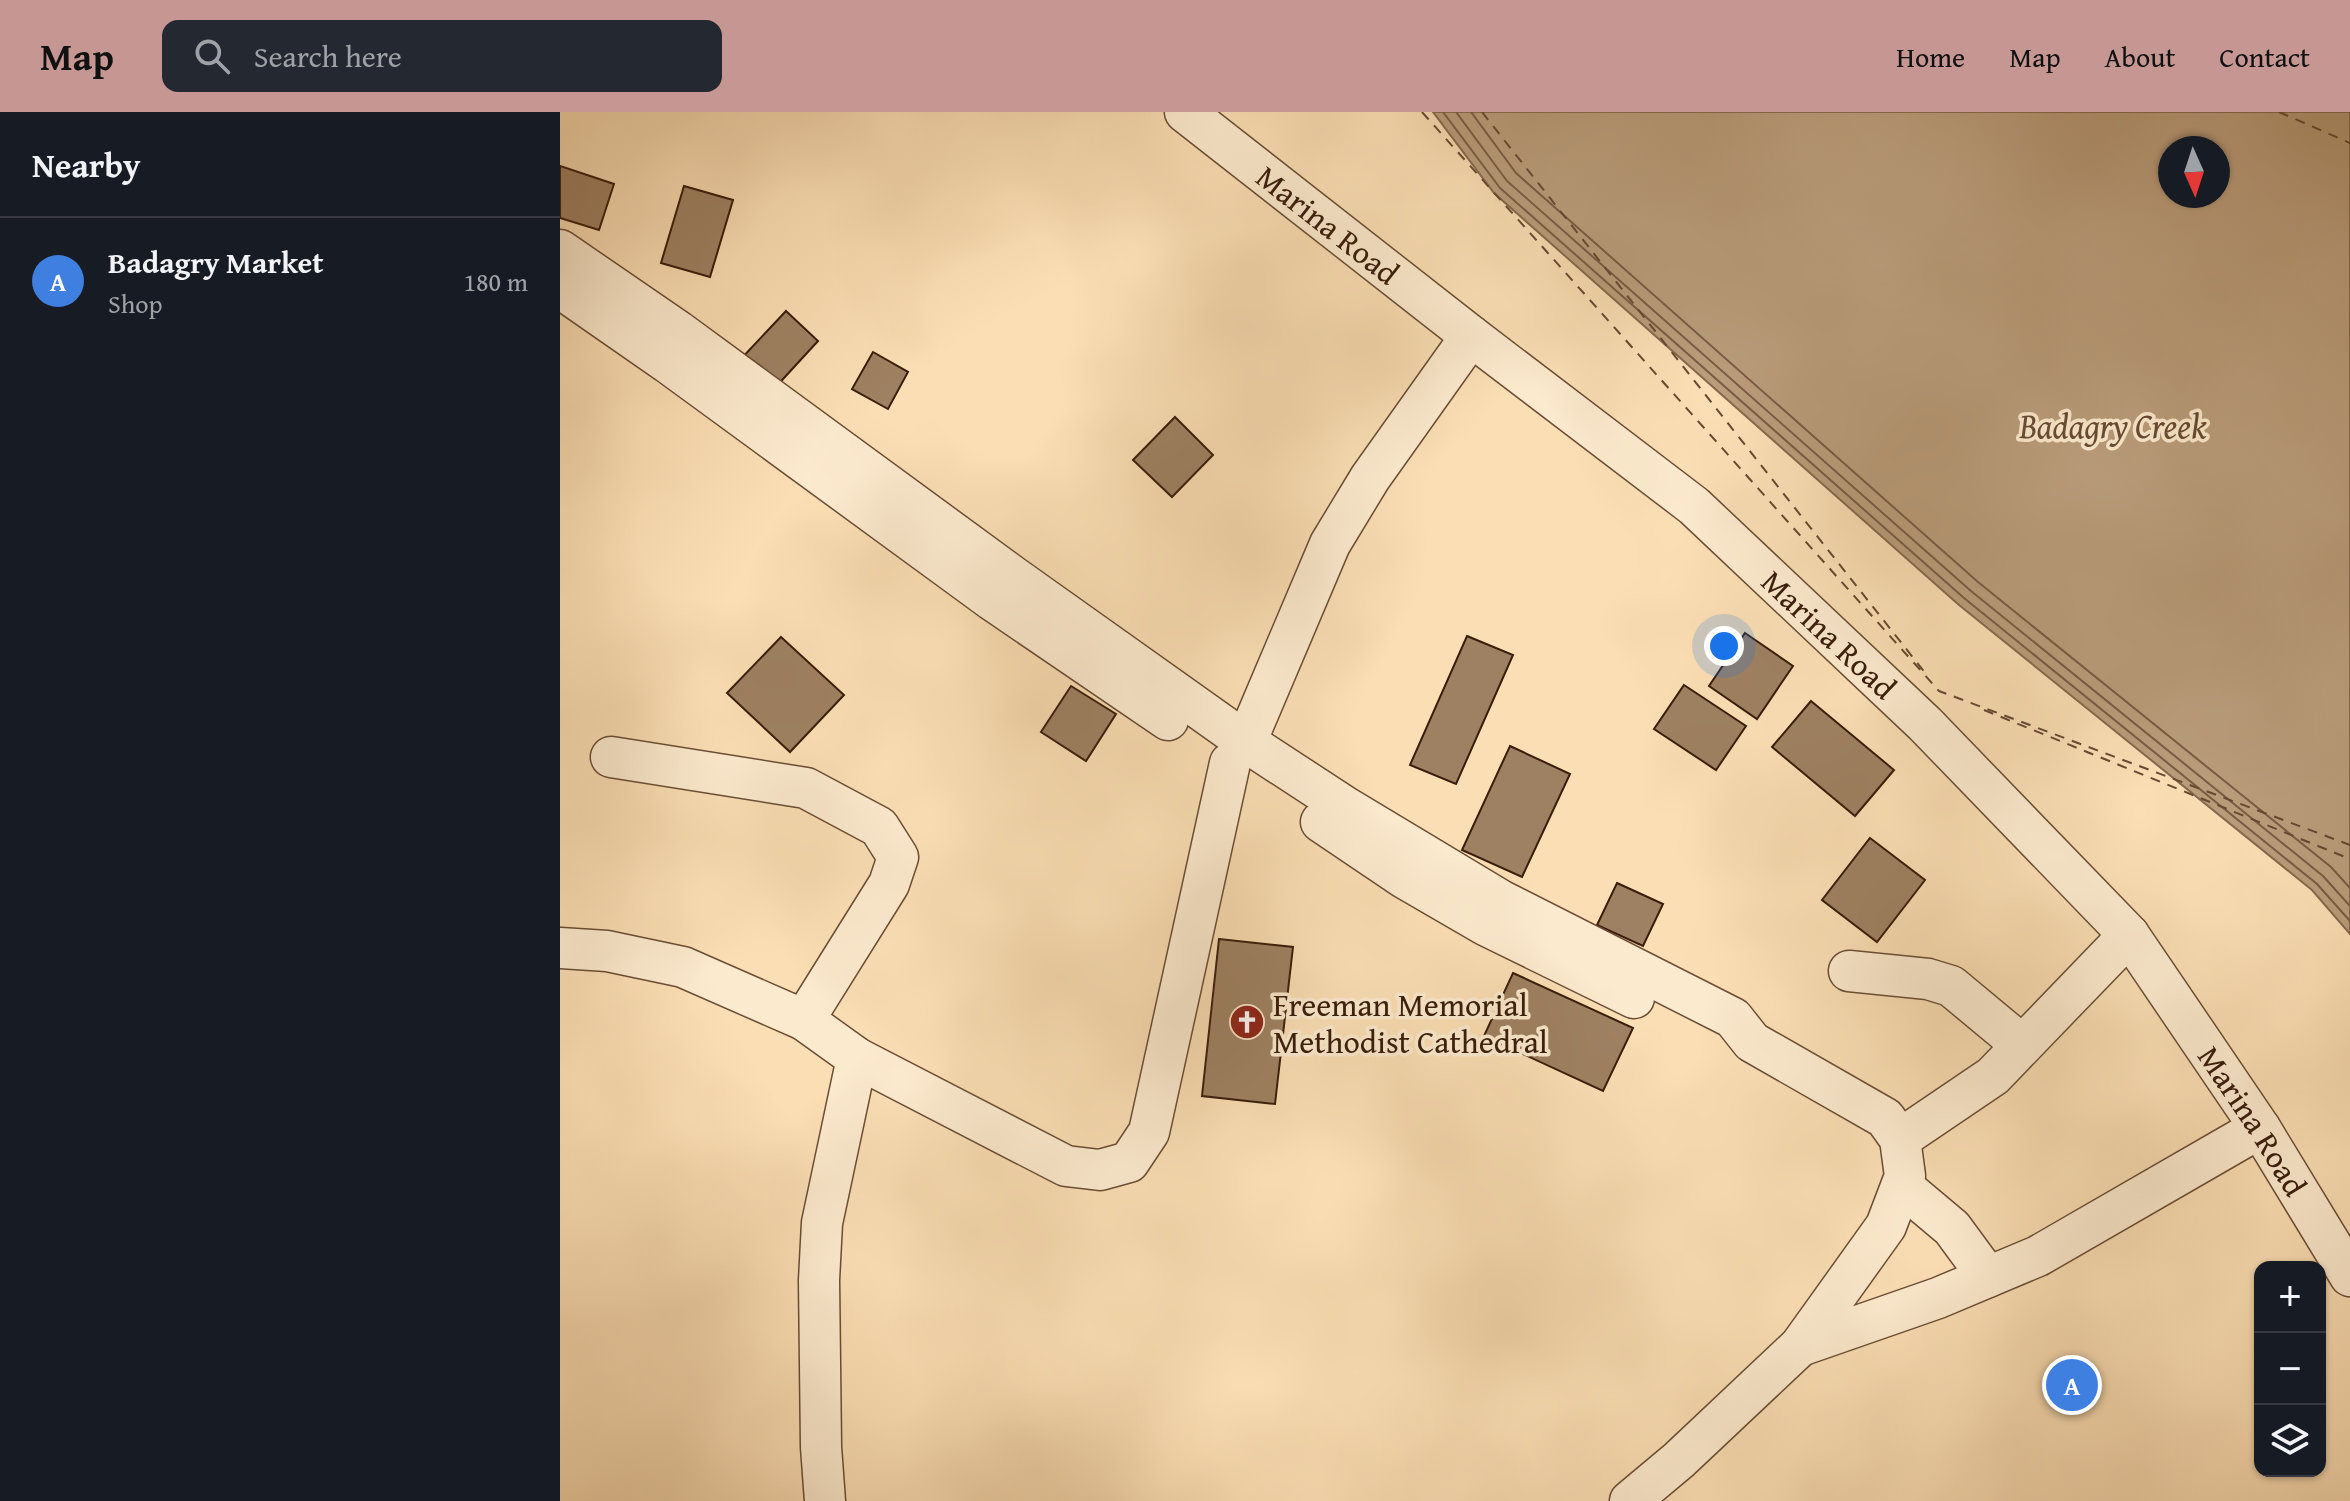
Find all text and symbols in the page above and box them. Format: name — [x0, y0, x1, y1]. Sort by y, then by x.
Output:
search box — [162, 20, 722, 92]
text: Map — [40, 28, 114, 84]
icon: search — [190, 34, 234, 78]
text: Search here — [254, 34, 402, 78]
text: Home — [1896, 36, 1965, 77]
text: Map — [2009, 36, 2061, 77]
text: About — [2105, 36, 2175, 77]
text: Contact — [2219, 36, 2310, 77]
north arrow — [2158, 136, 2230, 208]
text: Nearby — [32, 140, 141, 189]
street label: Marina Road — [1247, 153, 1410, 295]
text: Badagry Market — [108, 240, 324, 284]
text: A — [50, 262, 66, 301]
text: 180 m — [463, 262, 528, 301]
text: Shop — [108, 284, 163, 323]
water label: Badagry Creek — [2019, 401, 2207, 450]
street label: Marina Road — [1751, 558, 1908, 710]
your location — [1704, 626, 1744, 666]
place label: Freeman Memorial Methodist Cathedral — [1273, 981, 1548, 1065]
church icon: Freeman Memorial Methodist Cathedral — [1228, 1003, 1266, 1041]
street label: Marina Road — [2187, 1036, 2319, 1205]
map controls — [2254, 1261, 2326, 1477]
button: + — [2254, 1261, 2326, 1333]
button: − — [2254, 1333, 2326, 1405]
pin: A — [2046, 1355, 2098, 1415]
button: layers — [2254, 1405, 2326, 1477]

